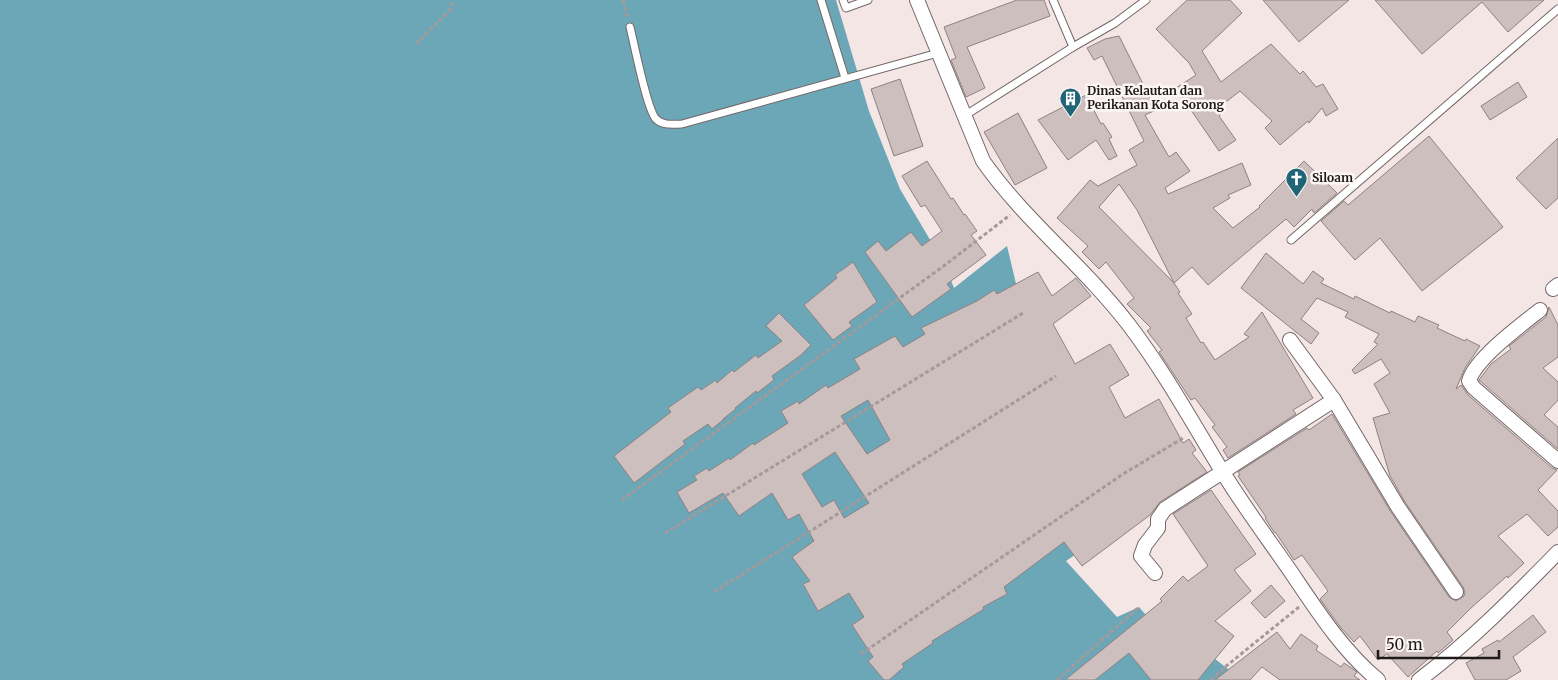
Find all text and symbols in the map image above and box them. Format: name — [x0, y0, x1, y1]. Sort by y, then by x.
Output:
place label: Dinas Kelautan dan Perikanan Kota Sorong — [1087, 83, 1225, 112]
building icon: Dinas Kelautan dan Perikanan Kota Sorong — [1059, 86, 1083, 117]
church icon: Siloam — [1284, 166, 1308, 197]
place label: Siloam — [1312, 170, 1353, 185]
scale bar — [1378, 628, 1499, 660]
text: 50 m — [1386, 635, 1423, 654]

